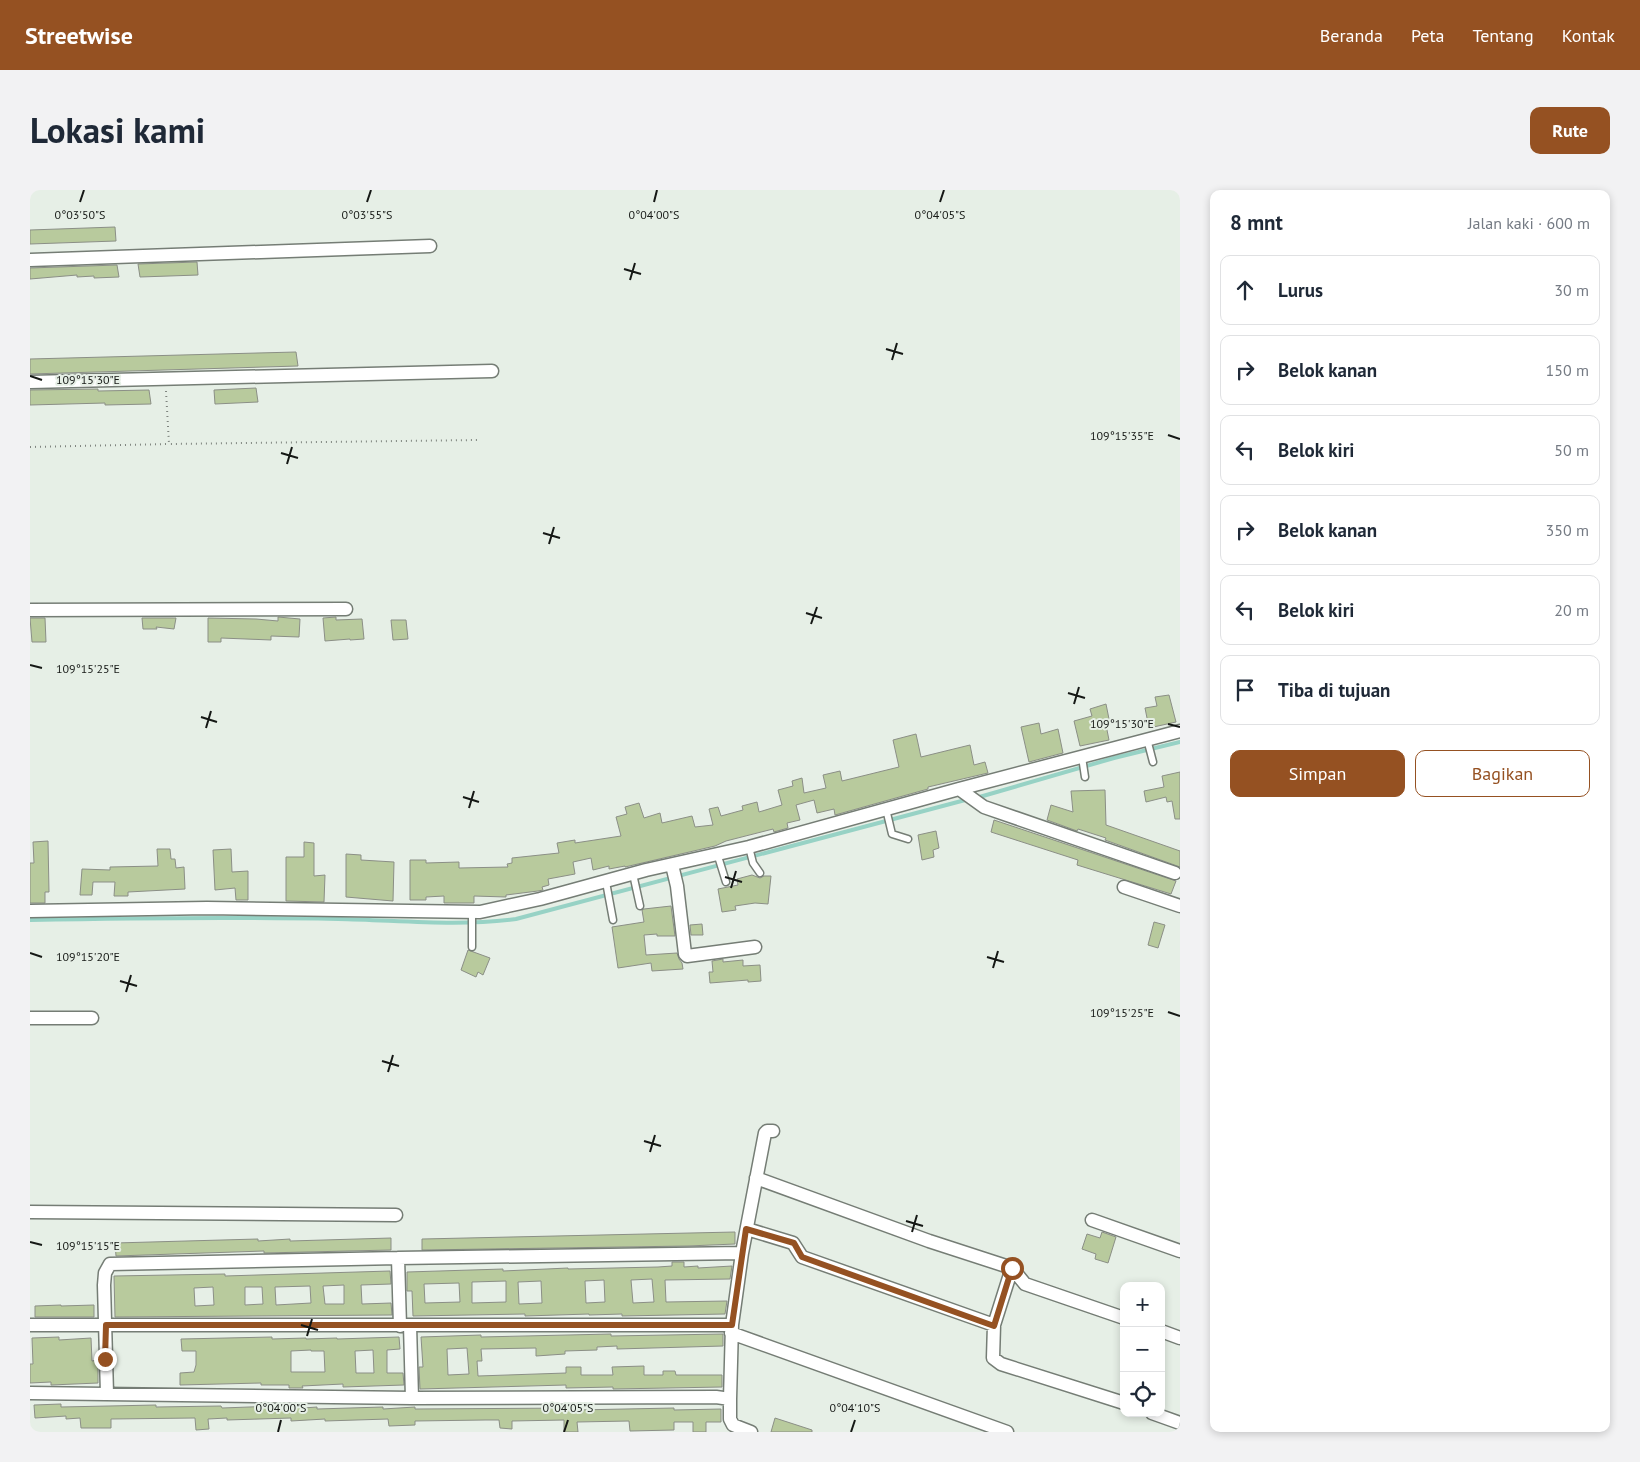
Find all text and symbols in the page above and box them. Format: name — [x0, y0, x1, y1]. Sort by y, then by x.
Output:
text: Streetwise — [25, 20, 133, 51]
text: Beranda — [1320, 24, 1383, 47]
text: Peta — [1411, 24, 1445, 47]
text: Tentang — [1473, 24, 1534, 47]
text: Kontak — [1562, 24, 1615, 47]
text: Lokasi kami — [30, 107, 205, 153]
button: Rute — [1530, 107, 1610, 154]
text: 0°03'50"S — [55, 207, 105, 222]
text: 0°03'55"S — [342, 207, 392, 222]
text: 0°04'00"S — [629, 207, 679, 222]
text: 0°04'05"S — [915, 207, 965, 222]
text: 8 mnt — [1230, 209, 1283, 236]
text: Jalan kaki · 600 m — [1468, 213, 1590, 233]
icon: ahead — [1231, 276, 1259, 304]
text: Lurus — [1278, 278, 1323, 302]
text: 30 m — [1554, 280, 1589, 300]
icon: right — [1231, 356, 1259, 384]
text: Belok kanan — [1278, 358, 1377, 382]
text: 150 m — [1546, 360, 1589, 380]
text: 109°15'30"E — [56, 372, 120, 387]
text: 109°15'35"E — [1090, 428, 1154, 443]
icon: left — [1231, 436, 1259, 464]
text: Belok kiri — [1278, 438, 1354, 462]
text: 50 m — [1554, 440, 1589, 460]
icon: right — [1231, 516, 1259, 544]
text: Belok kanan — [1278, 518, 1377, 542]
text: 350 m — [1546, 520, 1589, 540]
icon: left — [1231, 596, 1259, 624]
text: Belok kiri — [1278, 598, 1354, 622]
text: 20 m — [1554, 600, 1589, 620]
text: 109°15'25"E — [56, 661, 120, 676]
icon: arrive — [1231, 676, 1259, 704]
text: Tiba di tujuan — [1278, 678, 1390, 702]
text: 109°15'30"E — [1090, 716, 1154, 731]
button: Simpan — [1230, 750, 1405, 797]
button: Bagikan — [1415, 750, 1590, 797]
text: 109°15'20"E — [56, 949, 120, 964]
text: 109°15'25"E — [1090, 1005, 1154, 1020]
text: 109°15'15"E — [56, 1238, 120, 1253]
route start — [1001, 1257, 1024, 1280]
map controls — [1120, 1282, 1165, 1417]
button: + — [1120, 1282, 1165, 1327]
button: − — [1120, 1327, 1165, 1372]
route end — [94, 1348, 117, 1371]
button: locate — [1120, 1372, 1165, 1417]
text: 0°04'00"S — [256, 1400, 306, 1415]
text: 0°04'05"S — [543, 1400, 593, 1415]
text: 0°04'10"S — [830, 1400, 880, 1415]

